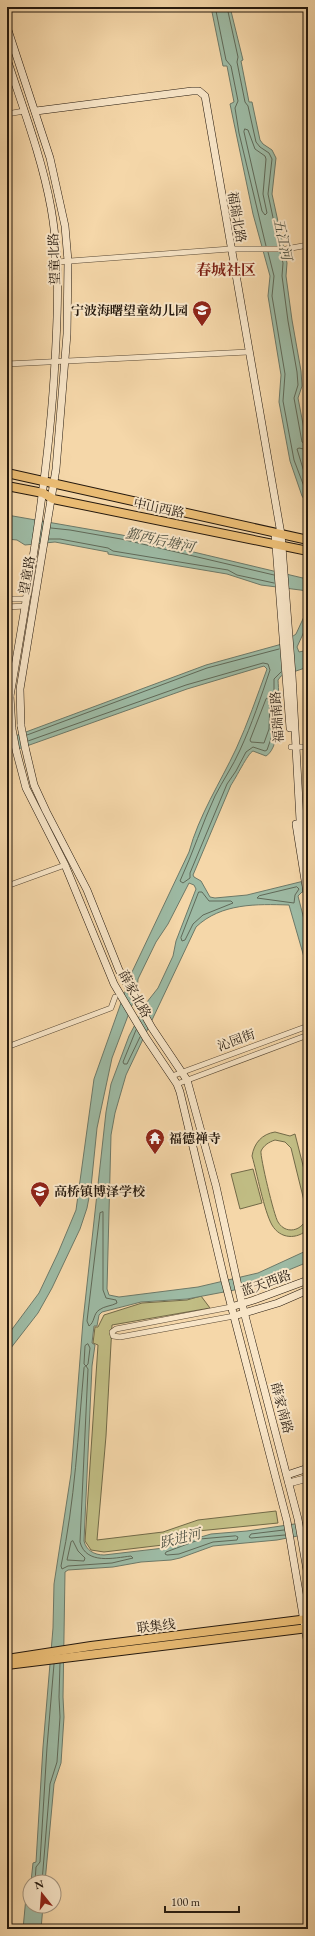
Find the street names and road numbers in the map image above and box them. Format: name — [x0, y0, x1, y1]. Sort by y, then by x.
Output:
street label: 福瑞北路 — [224, 190, 250, 244]
street label: 望童北路 — [45, 233, 63, 285]
street label: 中山西路 — [132, 494, 186, 522]
street label: 望童路 — [15, 554, 39, 596]
street label: 福瑞南路 — [267, 690, 287, 744]
street label: 薛家北路 — [115, 967, 155, 1021]
street label: 沁园街 — [215, 1025, 257, 1055]
street label: 蓝天西路 — [239, 1266, 293, 1300]
street label: 薛家南路 — [267, 1381, 297, 1435]
street label: 联集线 — [136, 1615, 176, 1637]

